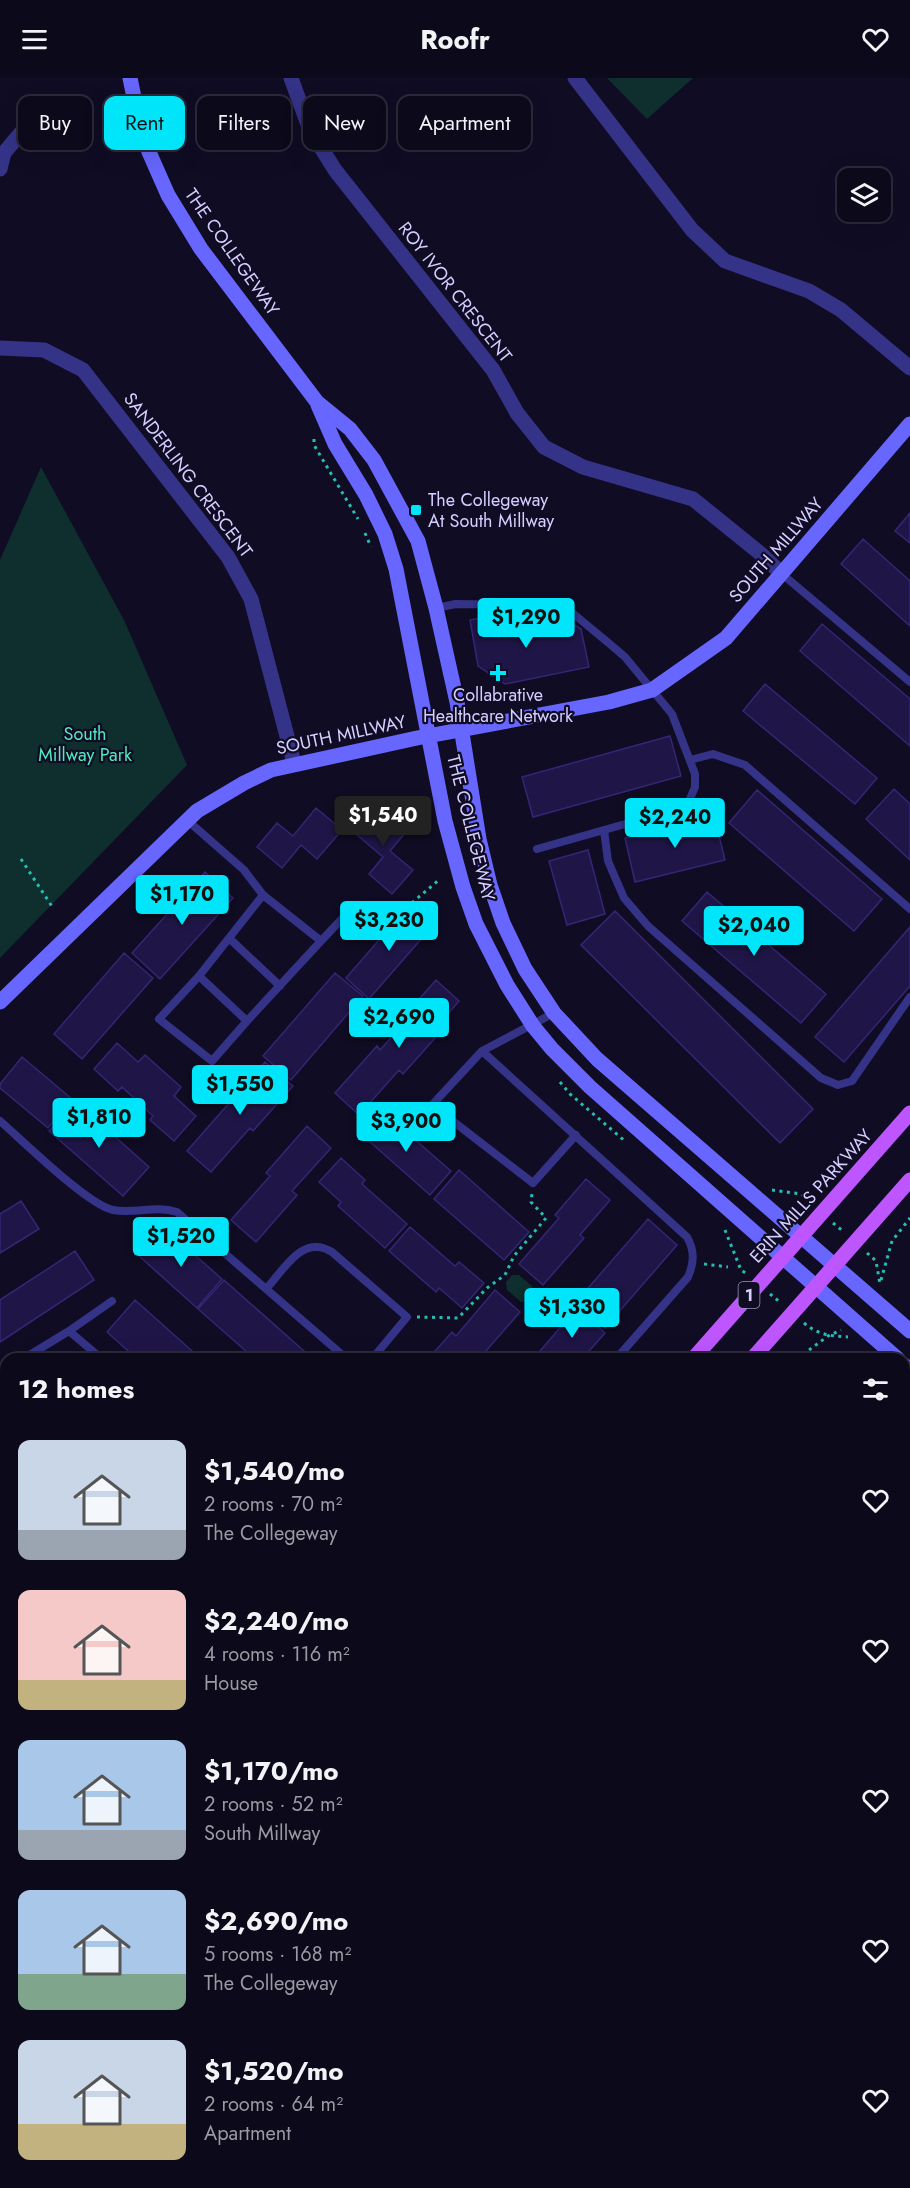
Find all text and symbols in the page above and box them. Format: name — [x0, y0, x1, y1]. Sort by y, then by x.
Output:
text: Roofr — [420, 20, 490, 59]
icon: menu — [18, 23, 51, 56]
icon: heart — [859, 23, 892, 56]
chip: Buy — [18, 96, 92, 150]
chip: Rent — [104, 96, 185, 150]
chip: Filters — [197, 96, 291, 150]
chip: New — [303, 96, 386, 150]
chip: Apartment — [398, 96, 531, 150]
map controls — [837, 168, 891, 222]
button: layers — [837, 168, 891, 222]
street label: THE COLLEGEWAY — [178, 183, 286, 322]
street label: ROY IVOR CRESCENT — [392, 216, 518, 368]
street label: SANDERLING CRESCENT — [117, 387, 259, 563]
place label: The Collegeway At South Millway — [428, 487, 554, 534]
street label: SOUTH MILLWAY — [723, 491, 830, 608]
marker: The Collegeway At South Millway — [409, 503, 423, 517]
pin: $1,290 — [477, 598, 575, 649]
text: $1,290 — [492, 603, 560, 632]
marker: Collabrative Healthcare Network — [489, 664, 507, 682]
place label: Collabrative Healthcare Network — [423, 682, 573, 729]
street label: SOUTH MILLWAY — [274, 708, 409, 761]
park label: South Millway Park — [38, 721, 132, 768]
street label: THE COLLEGEWAY — [440, 752, 502, 905]
pin: $1,540 — [334, 796, 432, 847]
pin: $2,240 — [626, 798, 724, 849]
text: $1,540 — [348, 801, 418, 830]
text: $2,240 — [639, 803, 711, 832]
pin: $1,170 — [133, 875, 231, 926]
text: $1,170 — [150, 880, 214, 909]
pin: $3,230 — [340, 901, 438, 952]
text: $3,230 — [354, 906, 424, 935]
pin: $2,040 — [705, 906, 803, 957]
text: $2,040 — [718, 911, 790, 940]
pin: $2,690 — [350, 998, 448, 1049]
text: $2,690 — [363, 1003, 435, 1032]
pin: $1,550 — [191, 1065, 289, 1116]
text: $1,550 — [206, 1070, 274, 1099]
pin: $1,810 — [50, 1098, 148, 1149]
pin: $3,900 — [357, 1102, 455, 1153]
text: $1,810 — [66, 1103, 132, 1132]
text: $3,900 — [371, 1107, 441, 1136]
street label: ERIN MILLS PARKWAY — [744, 1123, 879, 1269]
pin: $1,520 — [132, 1217, 230, 1268]
text: $1,520 — [147, 1222, 215, 1251]
road number: 1 — [738, 1282, 760, 1308]
pin: $1,330 — [523, 1288, 621, 1339]
text: $1,330 — [538, 1293, 606, 1322]
text: 12 homes — [18, 1370, 134, 1408]
icon: filters — [859, 1373, 892, 1406]
text: $1,540/mo — [204, 1452, 345, 1490]
icon: home — [66, 1464, 138, 1536]
icon: heart — [859, 1484, 892, 1517]
text: 2 rooms · 70 m² — [204, 1490, 342, 1519]
text: The Collegeway — [204, 1519, 338, 1548]
text: $2,240/mo — [204, 1602, 349, 1640]
icon: home — [66, 1614, 138, 1686]
icon: heart — [859, 1634, 892, 1667]
text: 4 rooms · 116 m² — [204, 1640, 350, 1669]
text: House — [204, 1669, 258, 1698]
text: $1,170/mo — [204, 1752, 339, 1790]
icon: home — [66, 1764, 138, 1836]
icon: heart — [859, 1784, 892, 1817]
text: 2 rooms · 52 m² — [204, 1790, 343, 1819]
text: South Millway — [204, 1819, 320, 1848]
text: $2,690/mo — [204, 1902, 348, 1940]
icon: home — [66, 1914, 138, 1986]
icon: heart — [859, 1934, 892, 1967]
text: 5 rooms · 168 m² — [204, 1940, 351, 1969]
text: The Collegeway — [204, 1969, 338, 1998]
text: $1,520/mo — [204, 2052, 344, 2090]
icon: home — [66, 2064, 138, 2136]
icon: heart — [859, 2084, 892, 2117]
text: 2 rooms · 64 m² — [204, 2090, 343, 2119]
text: Apartment — [204, 2119, 291, 2148]

